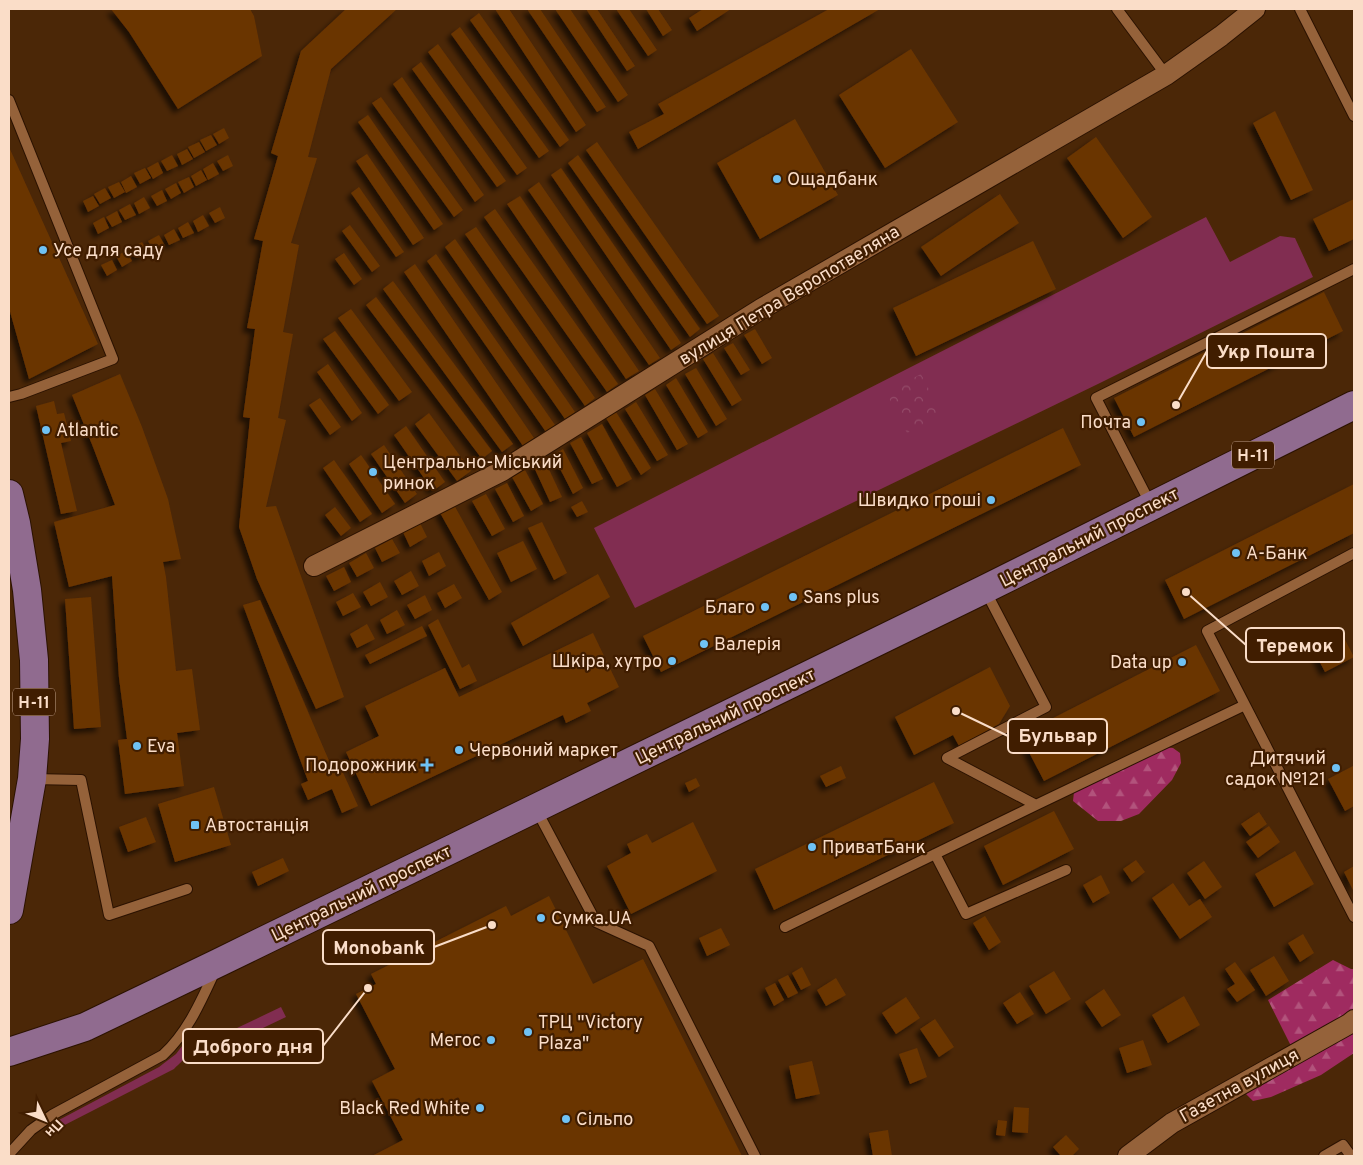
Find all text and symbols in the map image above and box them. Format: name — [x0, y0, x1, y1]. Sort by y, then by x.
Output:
place label: Ощадбанк — [787, 169, 878, 192]
marker: Ощадбанк — [771, 173, 783, 185]
street label: вулиця Петра Веропотвеляна — [675, 221, 904, 371]
place label: Усе для саду — [53, 240, 164, 263]
marker: Усе для саду — [37, 244, 49, 256]
callout: Укр Пошта — [1207, 334, 1326, 368]
text: Укр Пошта — [1217, 341, 1315, 365]
place label: Почта — [1080, 412, 1131, 435]
marker: Почта — [1135, 416, 1147, 428]
place label: Atlantic — [56, 420, 119, 443]
marker: Atlantic — [40, 424, 52, 436]
road number: Н-11 — [1232, 442, 1274, 468]
place label: Центрально-Міський ринок — [383, 452, 562, 496]
marker: Центрально-Міський ринок — [367, 466, 379, 478]
street label: Центральний проспект — [996, 483, 1183, 593]
place label: Швидко гроші — [858, 490, 981, 513]
marker: Швидко гроші — [985, 494, 997, 506]
place label: А-Банк — [1246, 543, 1308, 566]
marker: А-Банк — [1230, 547, 1242, 559]
place label: Sans plus — [803, 587, 880, 610]
marker: Sans plus — [787, 591, 799, 603]
place label: Благо — [705, 597, 755, 620]
marker: Благо — [759, 601, 771, 613]
callout: Теремок — [1246, 628, 1344, 662]
place label: Валерія — [714, 634, 781, 657]
text: Теремок — [1256, 635, 1334, 659]
marker: Валерія — [698, 638, 710, 650]
place label: Шкіра, хутро — [552, 651, 662, 674]
place label: Data up — [1110, 652, 1172, 675]
marker: Шкіра, хутро — [666, 655, 678, 667]
marker: Data up — [1176, 656, 1188, 668]
street label: Центральний проспект — [632, 664, 819, 771]
road number: Н-11 — [13, 689, 55, 716]
callout: Бульвар — [1008, 719, 1107, 753]
text: Бульвар — [1019, 725, 1097, 749]
place label: Eva — [147, 736, 175, 759]
marker: Eva — [131, 740, 143, 752]
place label: Червоний маркет — [469, 740, 618, 763]
marker: Червоний маркет — [453, 744, 465, 756]
place label: Дитячий садок №121 — [1225, 748, 1326, 792]
place label: Подорожник — [305, 755, 417, 778]
marker: Подорожник — [421, 759, 433, 771]
marker: Дитячий садок №121 — [1330, 762, 1342, 774]
place label: Автостанція — [205, 815, 309, 838]
marker: Автостанція — [189, 819, 201, 831]
place label: ПриватБанк — [822, 837, 926, 860]
street label: Центральний проспект — [268, 841, 455, 948]
marker: ПриватБанк — [806, 841, 818, 853]
place label: Сумка.UA — [551, 908, 632, 931]
marker: Сумка.UA — [535, 912, 547, 924]
callout: Monobank — [323, 930, 434, 964]
text: Monobank — [333, 937, 425, 961]
place label: ТРЦ "Victory Plaza" — [538, 1012, 643, 1056]
marker: ТРЦ "Victory Plaza" — [522, 1026, 534, 1038]
callout: Доброго дня — [183, 1029, 323, 1063]
place label: Мегос — [430, 1030, 481, 1053]
marker: Мегос — [485, 1034, 497, 1046]
text: Доброго дня — [193, 1036, 313, 1060]
street label: Газетна вулиця — [1176, 1044, 1303, 1129]
north arrow — [20, 1095, 70, 1145]
place label: Black Red White — [339, 1098, 470, 1121]
marker: Black Red White — [474, 1102, 486, 1114]
place label: Сільпо — [576, 1109, 633, 1132]
marker: Сільпо — [560, 1113, 572, 1125]
text: Пн — [41, 1115, 66, 1141]

